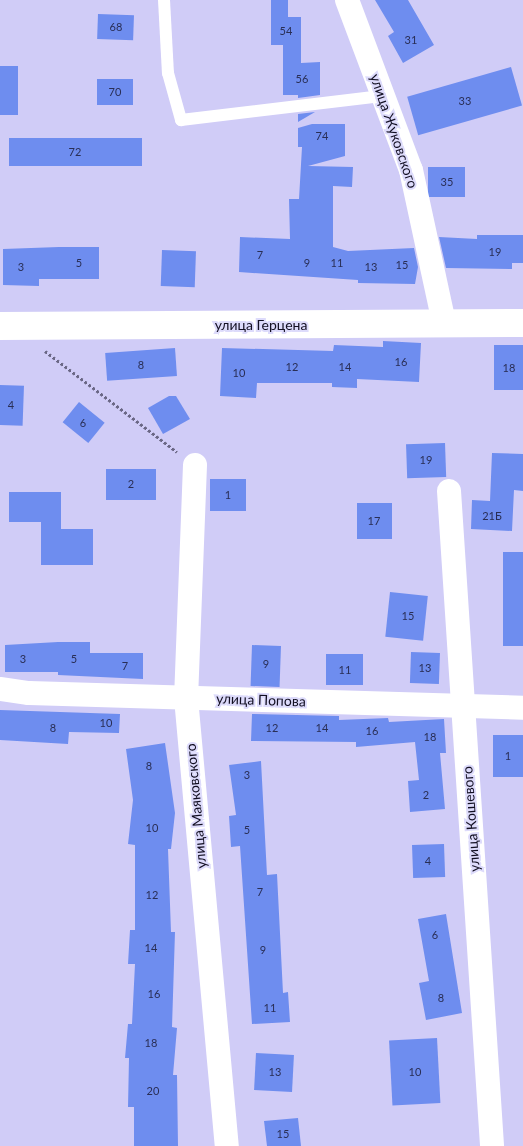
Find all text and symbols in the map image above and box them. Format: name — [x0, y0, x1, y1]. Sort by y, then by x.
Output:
house number: 68 — [110, 20, 122, 34]
house number: 54 — [280, 24, 292, 38]
house number: 31 — [405, 33, 417, 47]
house number: 56 — [296, 72, 308, 86]
street label: улица Жуковского — [367, 72, 421, 190]
house number: 70 — [109, 85, 121, 99]
house number: 33 — [459, 94, 471, 108]
house number: 74 — [316, 129, 328, 143]
house number: 72 — [69, 145, 81, 159]
house number: 35 — [441, 175, 453, 189]
house number: 19 — [489, 245, 501, 259]
house number: 7 — [257, 248, 263, 262]
house number: 5 — [76, 256, 82, 270]
house number: 9 — [304, 256, 310, 270]
house number: 11 — [331, 256, 343, 270]
house number: 15 — [396, 258, 408, 272]
house number: 3 — [18, 260, 24, 274]
house number: 13 — [365, 260, 377, 274]
street label: улица Герцена — [215, 317, 307, 333]
house number: 16 — [395, 355, 407, 369]
house number: 8 — [138, 358, 144, 372]
house number: 12 — [286, 360, 298, 374]
house number: 14 — [339, 360, 351, 374]
house number: 18 — [503, 361, 515, 375]
house number: 10 — [233, 366, 245, 380]
house number: 4 — [8, 398, 14, 412]
house number: 6 — [80, 416, 86, 430]
house number: 19 — [420, 453, 432, 467]
house number: 2 — [128, 477, 134, 491]
house number: 1 — [225, 488, 231, 502]
house number: 21Б — [482, 509, 502, 523]
house number: 17 — [368, 514, 380, 528]
house number: 15 — [402, 609, 414, 623]
house number: 3 — [20, 652, 26, 666]
house number: 5 — [71, 652, 77, 666]
house number: 9 — [263, 657, 269, 671]
house number: 7 — [122, 659, 128, 673]
house number: 13 — [419, 661, 431, 675]
house number: 11 — [339, 663, 351, 677]
street label: улица Попова — [216, 690, 306, 710]
house number: 10 — [100, 716, 112, 730]
house number: 8 — [50, 721, 56, 735]
house number: 12 — [266, 721, 278, 735]
house number: 14 — [316, 721, 328, 735]
house number: 16 — [366, 724, 378, 738]
house number: 18 — [424, 730, 436, 744]
street label: улица Маяковского — [182, 743, 210, 869]
house number: 1 — [505, 749, 511, 763]
house number: 8 — [146, 759, 152, 773]
street label: улица Кошевого — [459, 766, 483, 872]
house number: 3 — [244, 768, 250, 782]
house number: 2 — [423, 788, 429, 802]
house number: 10 — [146, 821, 158, 835]
house number: 5 — [244, 823, 250, 837]
house number: 4 — [425, 854, 431, 868]
house number: 7 — [257, 885, 263, 899]
house number: 12 — [146, 888, 158, 902]
house number: 6 — [432, 928, 438, 942]
house number: 14 — [145, 941, 157, 955]
house number: 9 — [260, 943, 266, 957]
house number: 16 — [148, 987, 160, 1001]
house number: 8 — [438, 991, 444, 1005]
house number: 11 — [264, 1001, 276, 1015]
house number: 18 — [145, 1036, 157, 1050]
house number: 13 — [269, 1065, 281, 1079]
house number: 10 — [409, 1065, 421, 1079]
house number: 20 — [147, 1084, 159, 1098]
house number: 15 — [277, 1127, 289, 1141]

